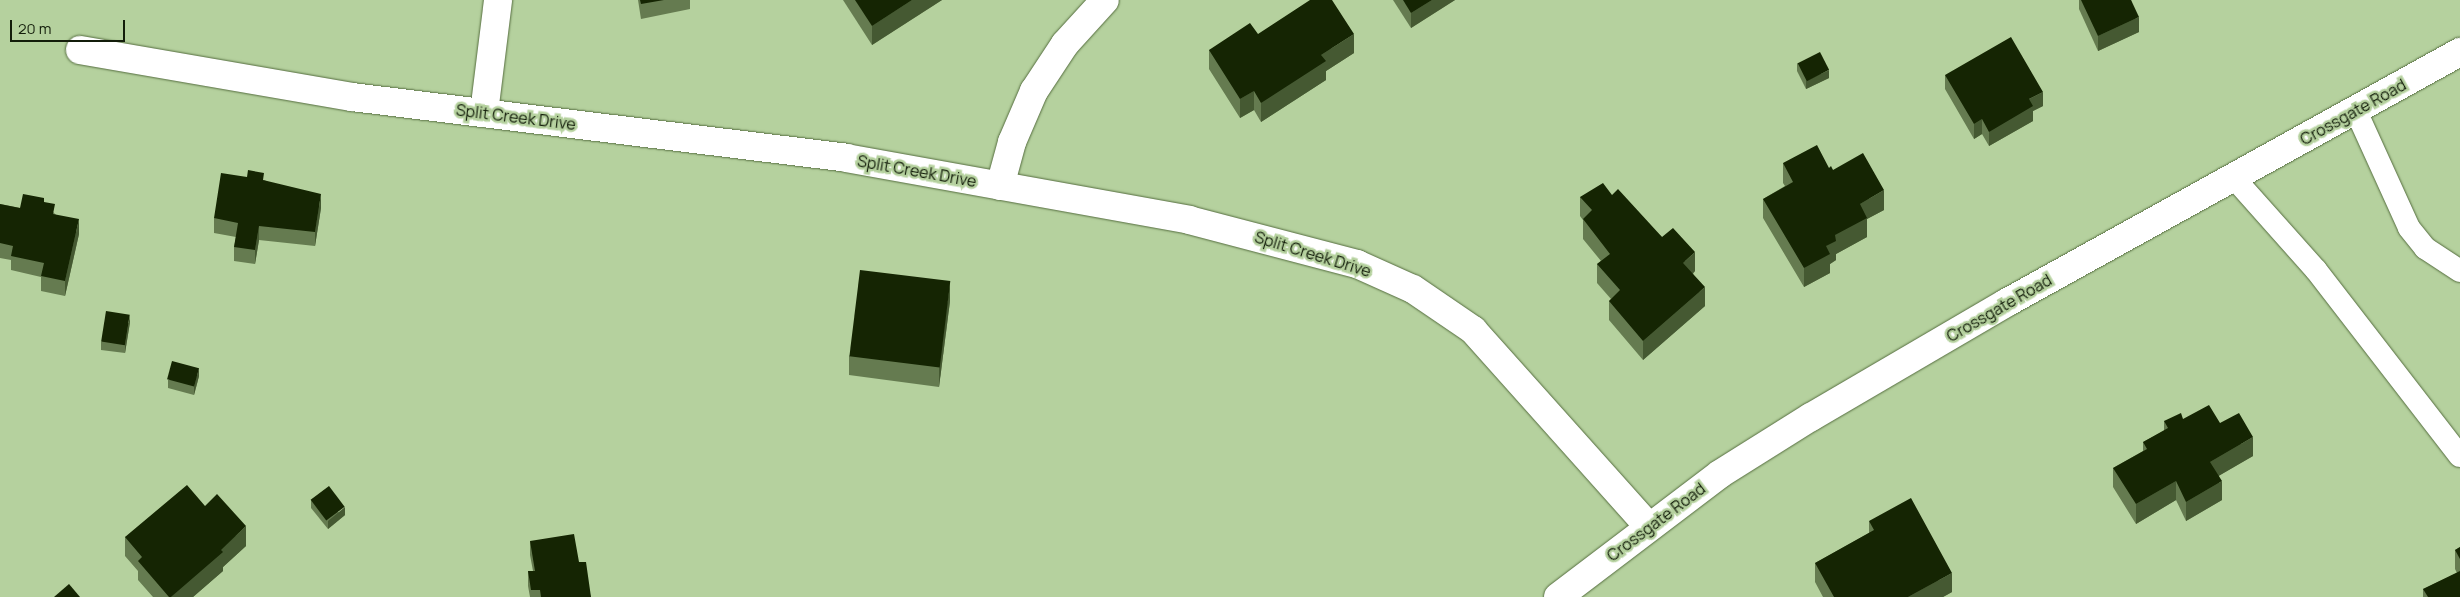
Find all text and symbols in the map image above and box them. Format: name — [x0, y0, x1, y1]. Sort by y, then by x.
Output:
scale bar — [12, 10, 128, 42]
text: 20 m — [18, 18, 51, 39]
street label: Crossgate Road — [2297, 75, 2409, 149]
street label: Split Creek Drive — [455, 100, 577, 134]
street label: Split Creek Drive — [856, 151, 978, 191]
street label: Split Creek Drive — [1252, 227, 1374, 281]
street label: Crossgate Road — [1943, 270, 2055, 346]
street label: Crossgate Road — [1603, 479, 1709, 565]

